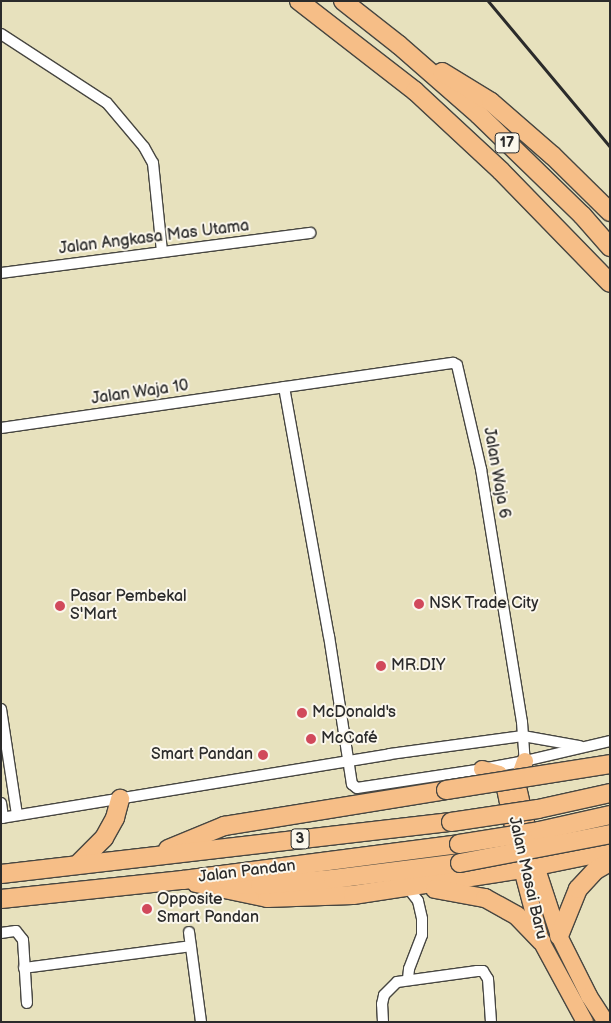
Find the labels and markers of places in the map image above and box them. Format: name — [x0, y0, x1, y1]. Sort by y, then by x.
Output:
place label: Pasar Pembekal S'Mart — [70, 587, 187, 625]
place label: NSK Trade City — [429, 594, 539, 614]
marker: NSK Trade City — [413, 598, 425, 610]
marker: Pasar Pembekal S'Mart — [54, 600, 66, 612]
place label: MR.DIY — [391, 656, 445, 676]
marker: MR.DIY — [375, 660, 387, 672]
place label: McDonald's — [312, 703, 396, 723]
marker: McDonald's — [296, 707, 308, 719]
place label: McCafé — [321, 729, 378, 749]
marker: McCafé — [305, 733, 317, 745]
place label: Smart Pandan — [151, 745, 253, 765]
marker: Smart Pandan — [257, 749, 269, 761]
place label: Opposite Smart Pandan — [157, 890, 259, 928]
marker: Opposite Smart Pandan — [141, 903, 153, 915]

